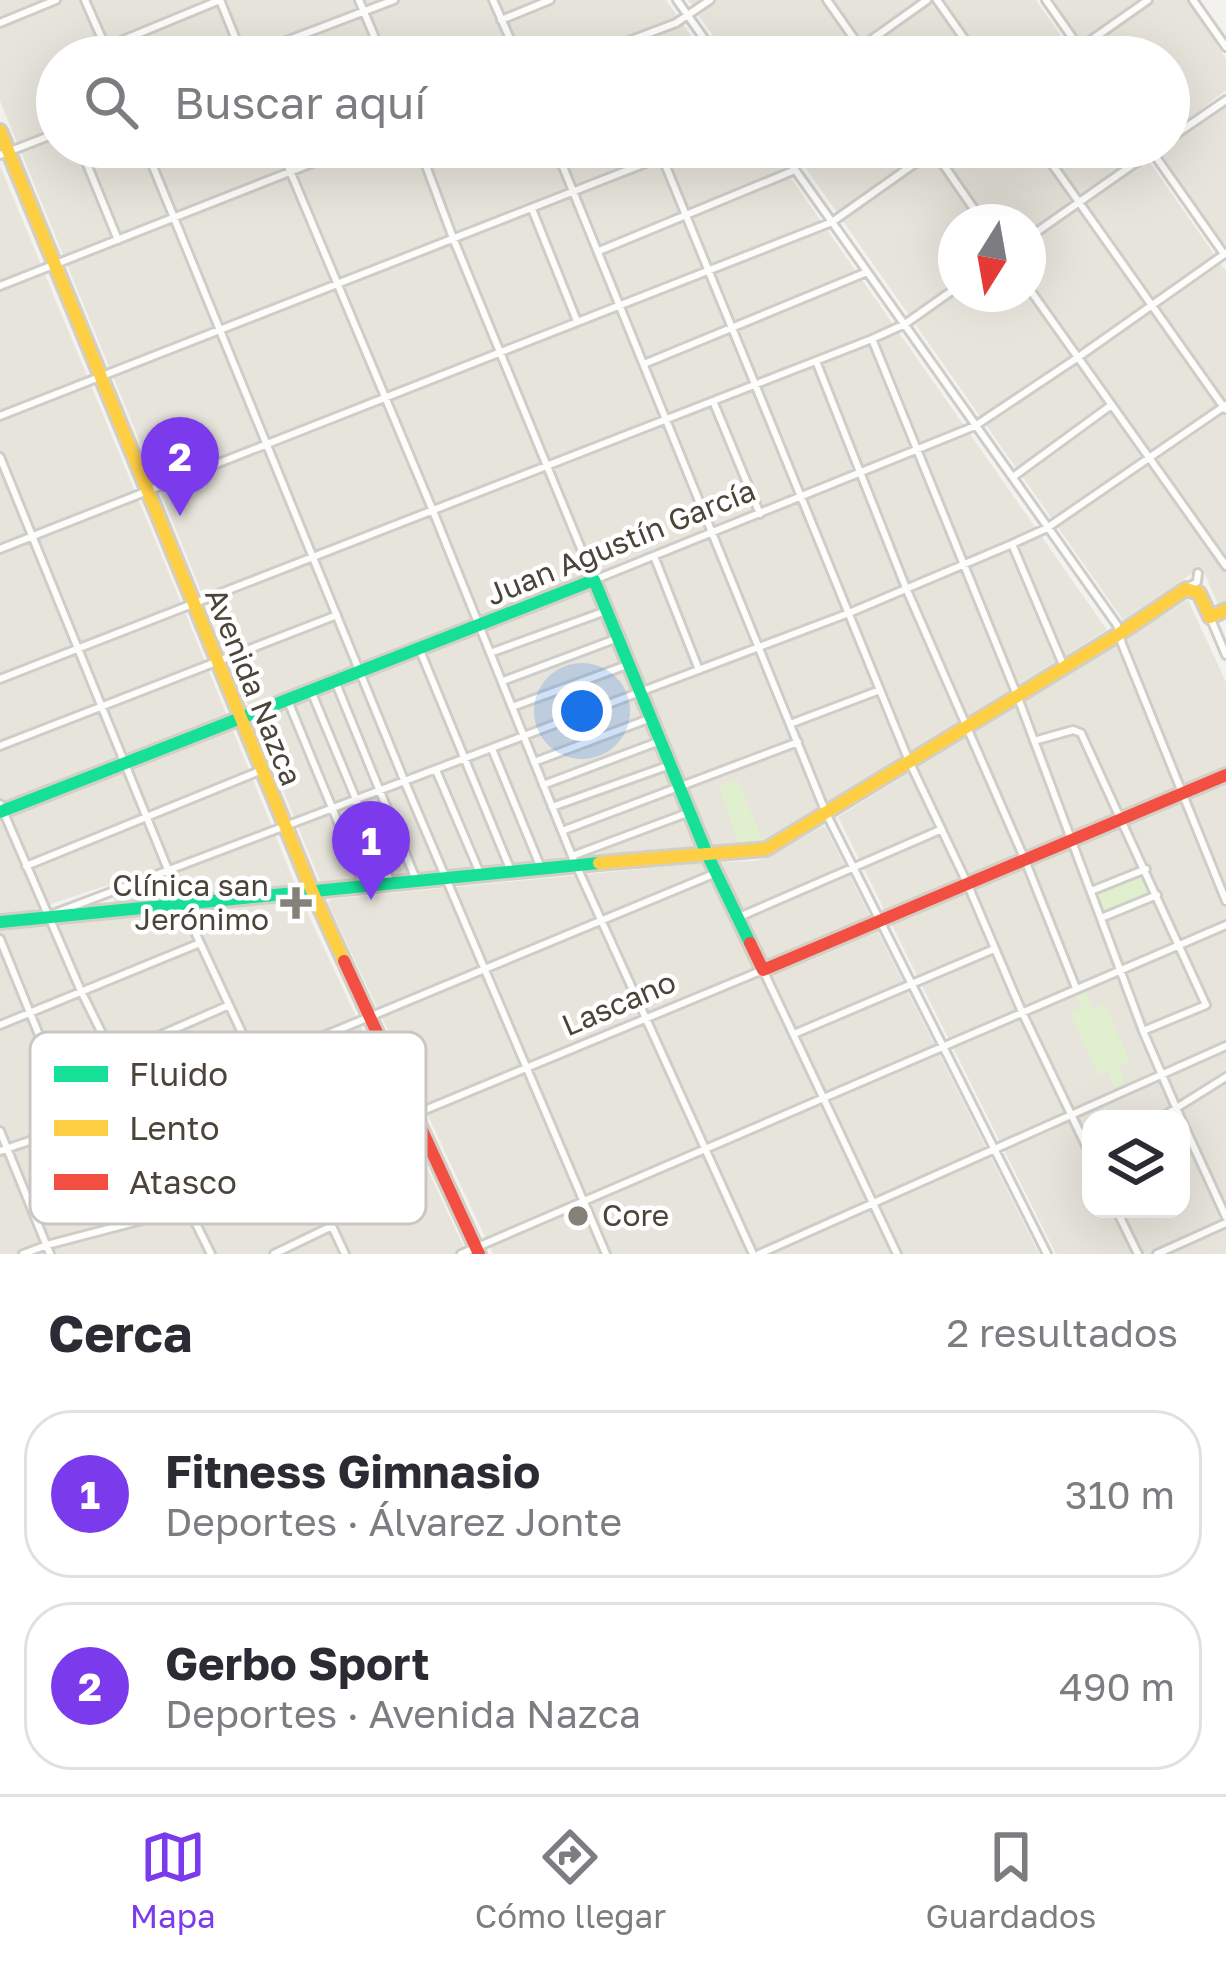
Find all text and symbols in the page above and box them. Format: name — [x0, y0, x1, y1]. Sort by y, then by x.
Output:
search box — [36, 36, 1190, 168]
icon: search — [78, 69, 144, 135]
text: Buscar aquí — [174, 75, 426, 129]
north arrow — [938, 204, 1046, 312]
pin: 2 — [141, 417, 219, 516]
street label: Juan Agustín García — [481, 472, 760, 612]
street label: Avenida Nazca — [198, 583, 310, 791]
your location — [552, 681, 612, 741]
pin: 1 — [332, 801, 410, 900]
place label: Clínica san Jerónimo — [112, 867, 269, 937]
marker: Clínica san Jerónimo — [280, 887, 312, 919]
street label: Lascano — [556, 963, 681, 1043]
legend — [30, 1032, 426, 1224]
text: Fluido — [129, 1054, 228, 1093]
text: Lento — [129, 1108, 220, 1147]
map controls — [1082, 1110, 1190, 1218]
button: layers — [1082, 1110, 1190, 1218]
text: Atasco — [129, 1162, 237, 1201]
place label: Core — [602, 1197, 669, 1233]
marker: Core — [565, 1203, 591, 1229]
text: Cerca — [48, 1302, 192, 1363]
text: 2 resultados — [947, 1309, 1178, 1356]
text: Fitness Gimnasio — [165, 1444, 540, 1498]
text: 1 — [80, 1471, 100, 1518]
text: 310 m — [1065, 1471, 1175, 1518]
text: Deportes · Álvarez Jonte — [165, 1498, 622, 1545]
text: Gerbo Sport — [165, 1636, 429, 1690]
text: 2 — [78, 1663, 102, 1710]
text: 490 m — [1059, 1663, 1175, 1710]
text: Deportes · Avenida Nazca — [165, 1690, 641, 1737]
tab: Mapa — [130, 1824, 216, 1935]
tab: Cómo llegar — [475, 1824, 666, 1935]
tab: Guardados — [925, 1824, 1096, 1935]

